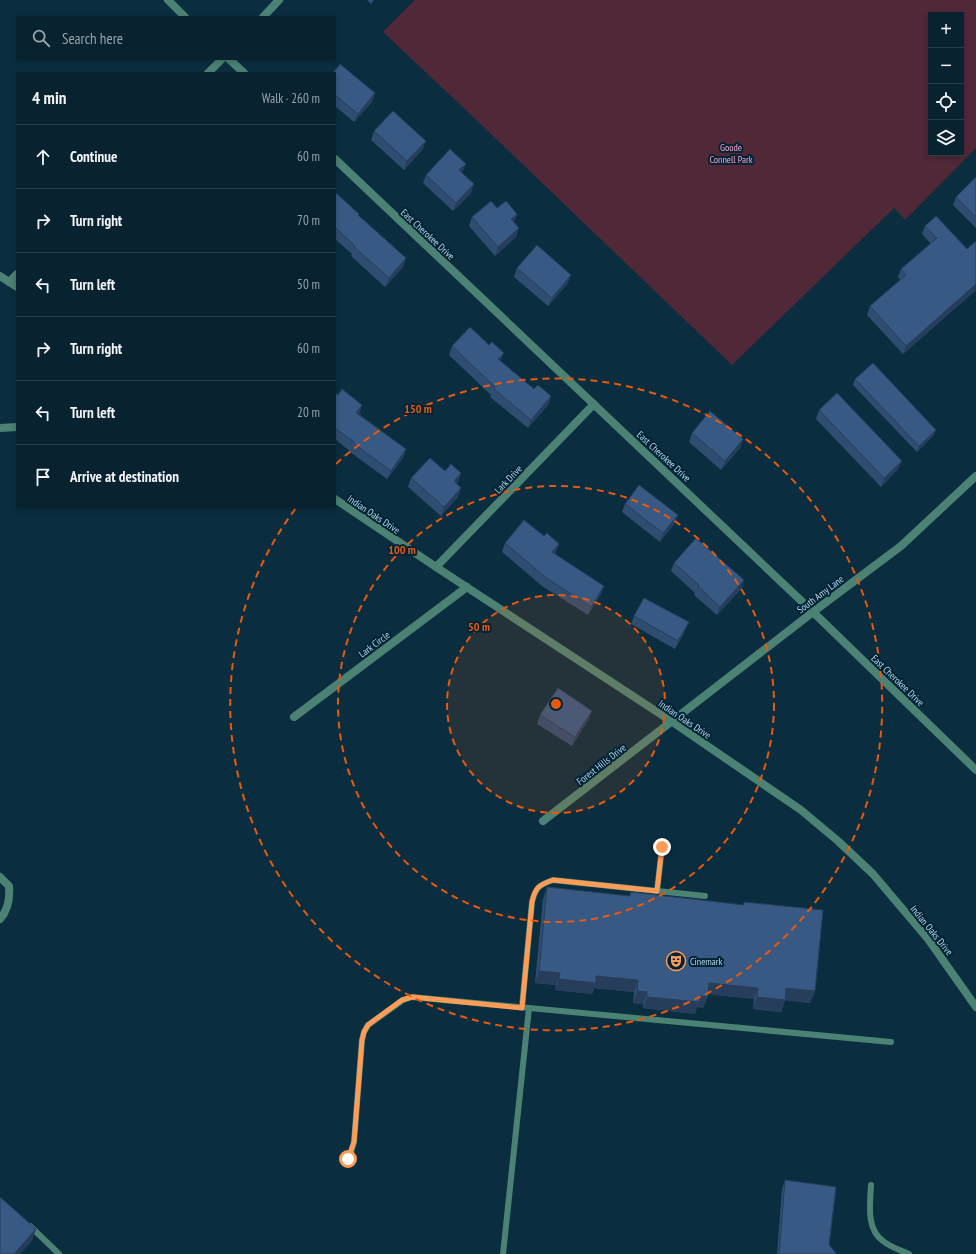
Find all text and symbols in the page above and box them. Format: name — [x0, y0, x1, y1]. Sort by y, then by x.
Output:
map controls — [928, 12, 964, 156]
button: + — [928, 12, 964, 48]
search box — [16, 16, 336, 60]
icon: search — [30, 27, 52, 49]
text: Search here — [62, 29, 123, 48]
button: − — [928, 48, 964, 84]
button: locate — [928, 84, 964, 120]
text: 4 min — [32, 87, 66, 109]
text: Walk · 260 m — [262, 90, 320, 107]
button: layers — [928, 120, 964, 156]
park label: Goode Connell Park — [709, 141, 753, 166]
icon: ahead — [32, 146, 54, 168]
text: Continue — [70, 147, 117, 166]
text: 60 m — [297, 148, 320, 165]
street label: East Cherokee Drive — [398, 206, 457, 263]
icon: right — [32, 210, 54, 232]
text: Turn right — [70, 211, 122, 230]
text: 70 m — [297, 212, 320, 229]
icon: left — [32, 274, 54, 296]
text: Turn left — [70, 275, 115, 294]
text: 50 m — [297, 276, 320, 293]
icon: right — [32, 338, 54, 360]
text: Turn right — [70, 339, 122, 358]
text: 60 m — [297, 340, 320, 357]
text: 150 m — [404, 401, 432, 416]
icon: left — [32, 402, 54, 424]
text: Turn left — [70, 403, 115, 422]
text: 20 m — [297, 404, 320, 421]
street label: East Cherokee Drive — [634, 428, 693, 485]
street label: Lark Drive — [492, 462, 525, 496]
icon: arrive — [32, 466, 54, 488]
text: Arrive at destination — [70, 467, 179, 486]
street label: Indian Oaks Drive — [345, 492, 403, 537]
text: 100 m — [388, 542, 416, 557]
street label: South Amy Lane — [794, 573, 846, 616]
text: 50 m — [468, 619, 490, 634]
street label: Lark Circle — [356, 628, 393, 660]
street label: East Cherokee Drive — [868, 652, 927, 709]
centre of rings — [549, 697, 563, 711]
street label: Indian Oaks Drive — [656, 697, 714, 742]
street label: Forest Hills Drive — [574, 741, 629, 788]
route end — [653, 838, 671, 856]
street label: Indian Oaks Drive — [907, 903, 956, 958]
theatre icon: Cinemark — [665, 950, 687, 972]
place label: Cinemark — [690, 955, 723, 968]
route start — [339, 1150, 357, 1168]

